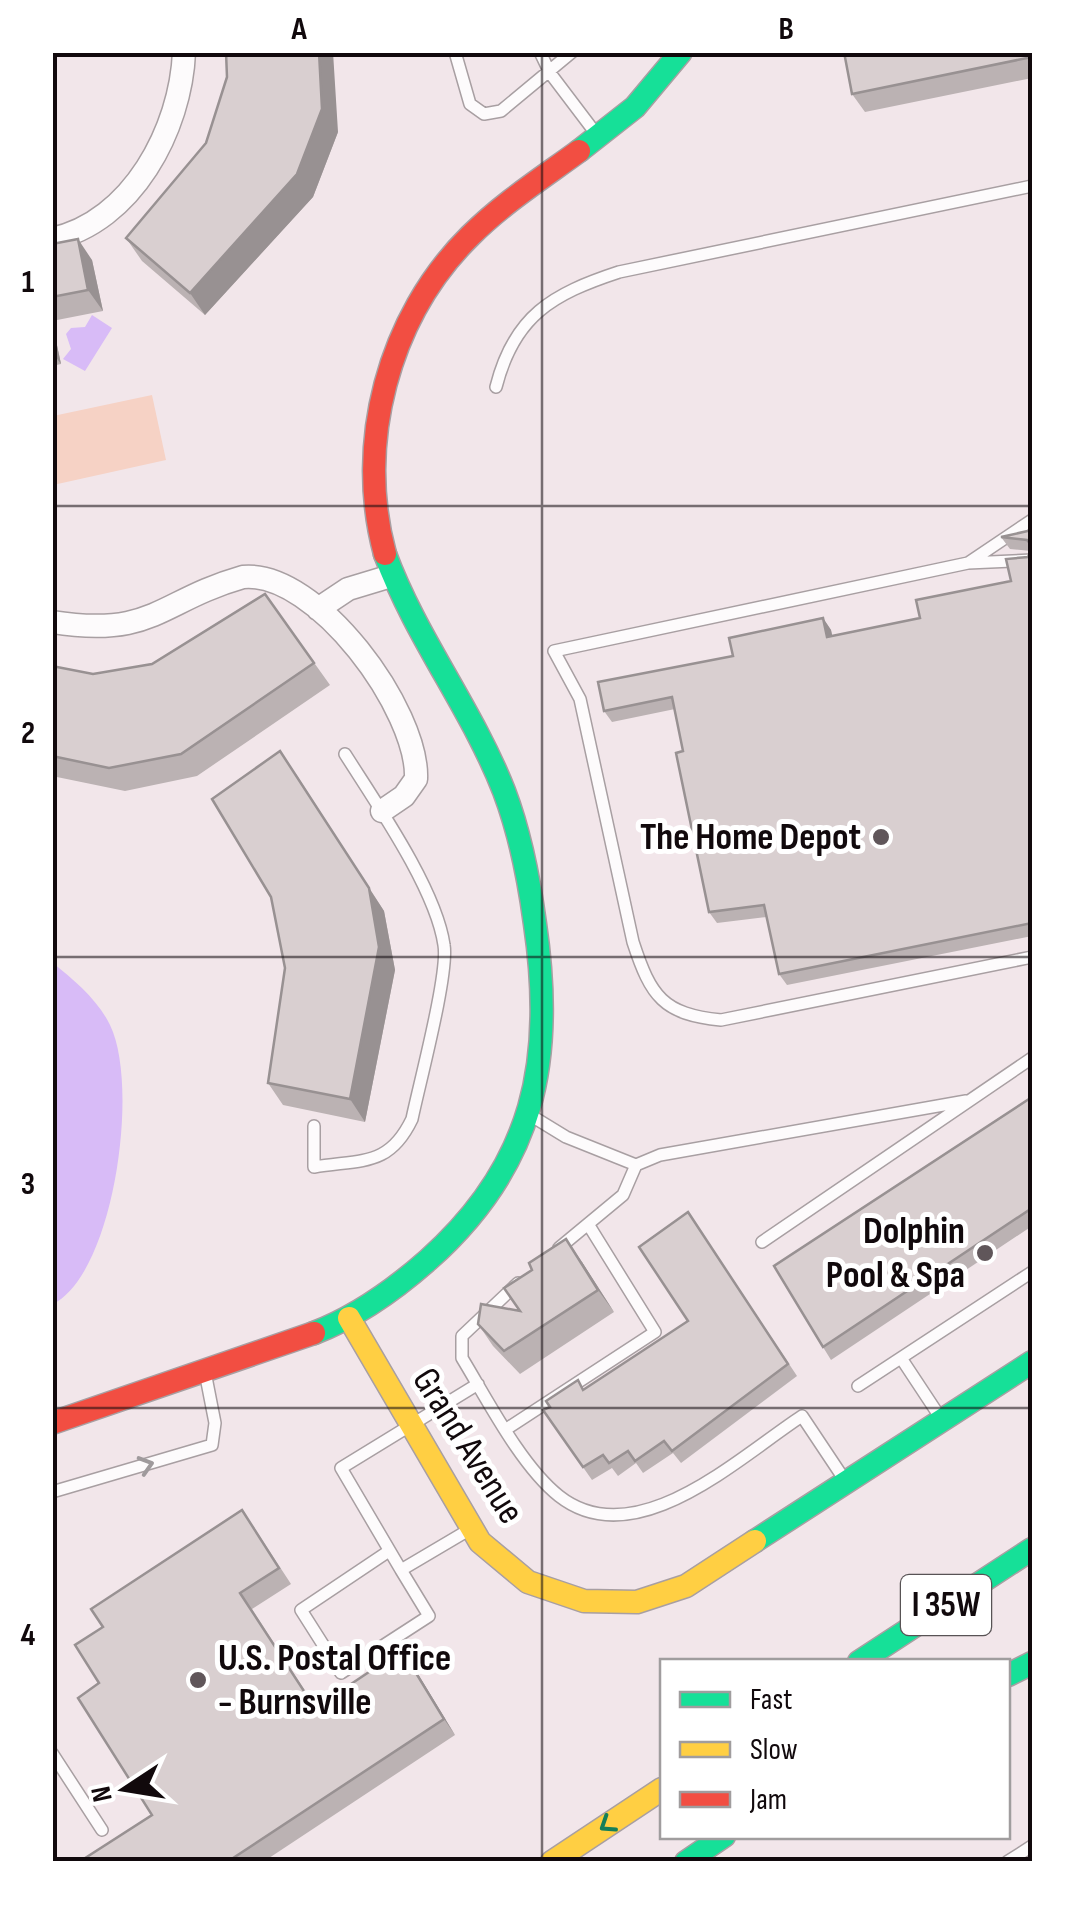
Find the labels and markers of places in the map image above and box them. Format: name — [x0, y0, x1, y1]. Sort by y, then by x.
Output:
place label: The Home Depot — [640, 815, 861, 860]
marker: The Home Depot — [870, 826, 892, 848]
place label: Dolphin Pool & Spa — [826, 1209, 965, 1298]
marker: Dolphin Pool & Spa — [974, 1242, 996, 1264]
place label: U.S. Postal Office - Burnsville — [218, 1636, 451, 1725]
marker: U.S. Postal Office - Burnsville — [187, 1669, 209, 1691]

